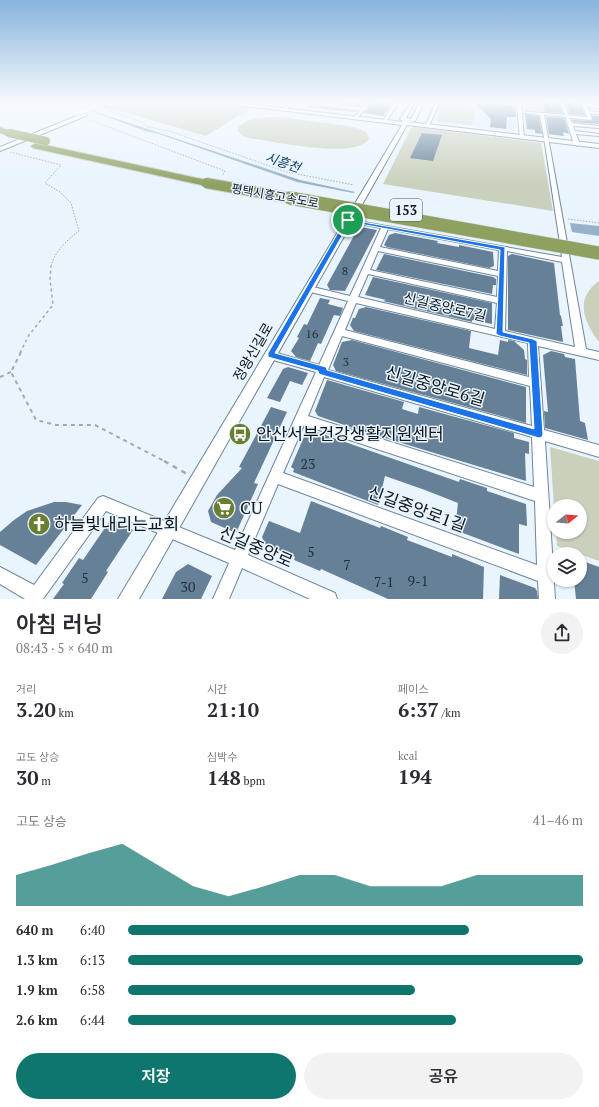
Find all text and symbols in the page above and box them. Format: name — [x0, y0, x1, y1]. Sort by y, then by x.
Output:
water label: 시흥천 — [263, 148, 304, 177]
street label: 평택시흥고속도로 — [230, 180, 320, 211]
road number: 153 — [390, 199, 422, 221]
pin — [331, 203, 365, 237]
icon: arrive — [337, 209, 359, 231]
house number: 8 — [342, 263, 348, 278]
street label: 신길중앙로7길 — [402, 288, 489, 325]
street label: 정왕신길로 — [228, 319, 277, 384]
house number: 16 — [306, 326, 319, 341]
house number: 3 — [343, 354, 349, 369]
street label: 신길중앙로6길 — [383, 360, 488, 411]
bus stop icon: 안산서부건강생활지원센터 — [227, 421, 253, 447]
place label: 안산서부건강생활지원센터 — [256, 422, 444, 445]
house number: 23 — [301, 454, 315, 473]
street label: 신길중앙로1길 — [365, 480, 469, 537]
supermarket icon: CU — [211, 495, 237, 521]
place label: CU — [240, 496, 263, 519]
north arrow — [547, 499, 587, 539]
map controls — [547, 499, 587, 587]
church icon: 하늘빛내리는교회 — [26, 511, 52, 537]
place label: 하늘빛내리는교회 — [54, 512, 179, 535]
street label: 신길중앙로 — [216, 521, 297, 572]
house number: 5 — [307, 542, 315, 561]
button: layers — [547, 547, 587, 587]
house number: 7 — [343, 555, 351, 574]
house number: 5 — [81, 568, 89, 587]
house number: 9-1 — [408, 571, 428, 590]
house number: 7-1 — [374, 572, 394, 591]
house number: 30 — [181, 577, 195, 596]
text: 아침 러닝 — [16, 609, 103, 638]
button: share — [541, 612, 583, 654]
text: 08:43 · 5 × 640 m — [16, 639, 113, 657]
text: 거리 — [16, 682, 36, 696]
text: 시간 — [207, 682, 227, 696]
text: 페이스 — [398, 682, 428, 696]
text: 3.20 — [16, 696, 56, 723]
text: 21:10 — [207, 696, 259, 723]
text: 6:37 — [398, 696, 439, 723]
text: km — [56, 706, 74, 720]
text: /km — [439, 706, 460, 720]
text: kcal — [398, 749, 418, 763]
text: 고도 상승 — [16, 750, 59, 764]
text: 심박수 — [207, 750, 237, 764]
text: 194 — [398, 763, 432, 790]
text: 30 — [16, 764, 39, 791]
text: 148 — [207, 764, 241, 791]
text: m — [39, 774, 51, 788]
text: bpm — [241, 774, 265, 788]
text: 41–46 m — [533, 811, 583, 829]
text: 고도 상승 — [16, 812, 67, 830]
text: 640 m — [16, 921, 54, 939]
text: 6:40 — [80, 921, 105, 939]
text: 1.3 km — [16, 951, 58, 969]
text: 6:13 — [80, 951, 105, 969]
text: 1.9 km — [16, 981, 58, 999]
text: 6:58 — [80, 981, 105, 999]
text: 2.6 km — [16, 1011, 58, 1029]
text: 6:44 — [80, 1011, 105, 1029]
button: 저장 — [16, 1053, 296, 1099]
button: 공유 — [304, 1053, 583, 1099]

